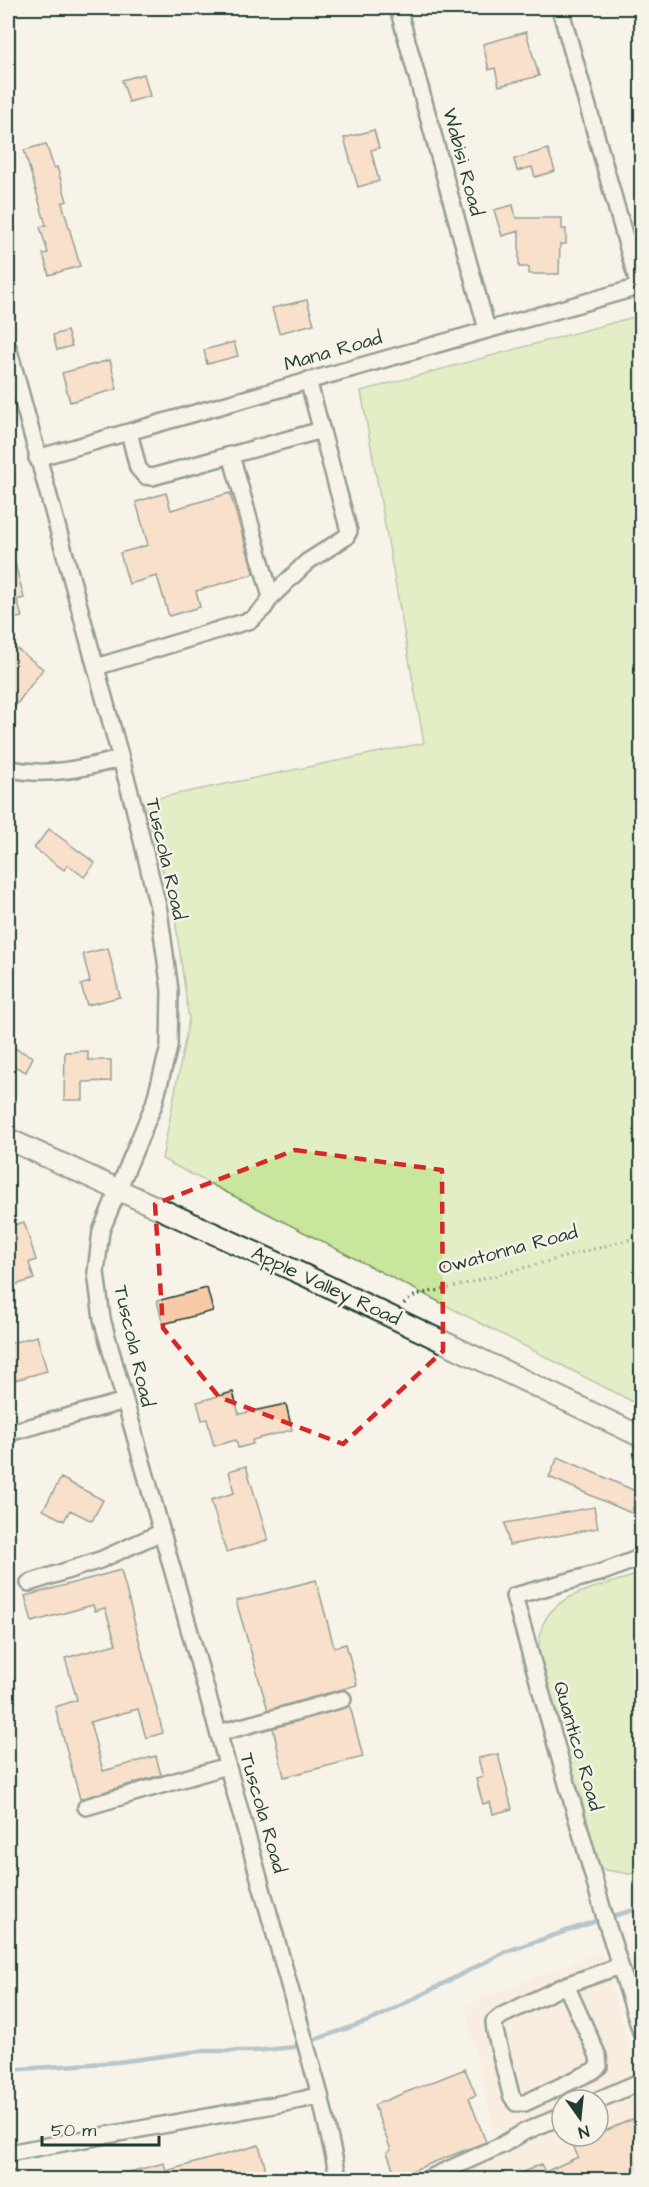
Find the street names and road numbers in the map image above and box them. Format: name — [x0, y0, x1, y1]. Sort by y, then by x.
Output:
street label: Wabisi Road — [435, 105, 491, 219]
street label: Mana Road — [281, 324, 385, 378]
street label: Tuscola Road — [138, 796, 194, 922]
street label: Owatonna Road — [435, 1218, 581, 1282]
street label: Apple Valley Road — [246, 1239, 405, 1334]
street label: Tuscola Road — [106, 1283, 162, 1409]
street label: Quantico Road — [546, 1678, 610, 1814]
street label: Tuscola Road — [232, 1750, 294, 1876]

